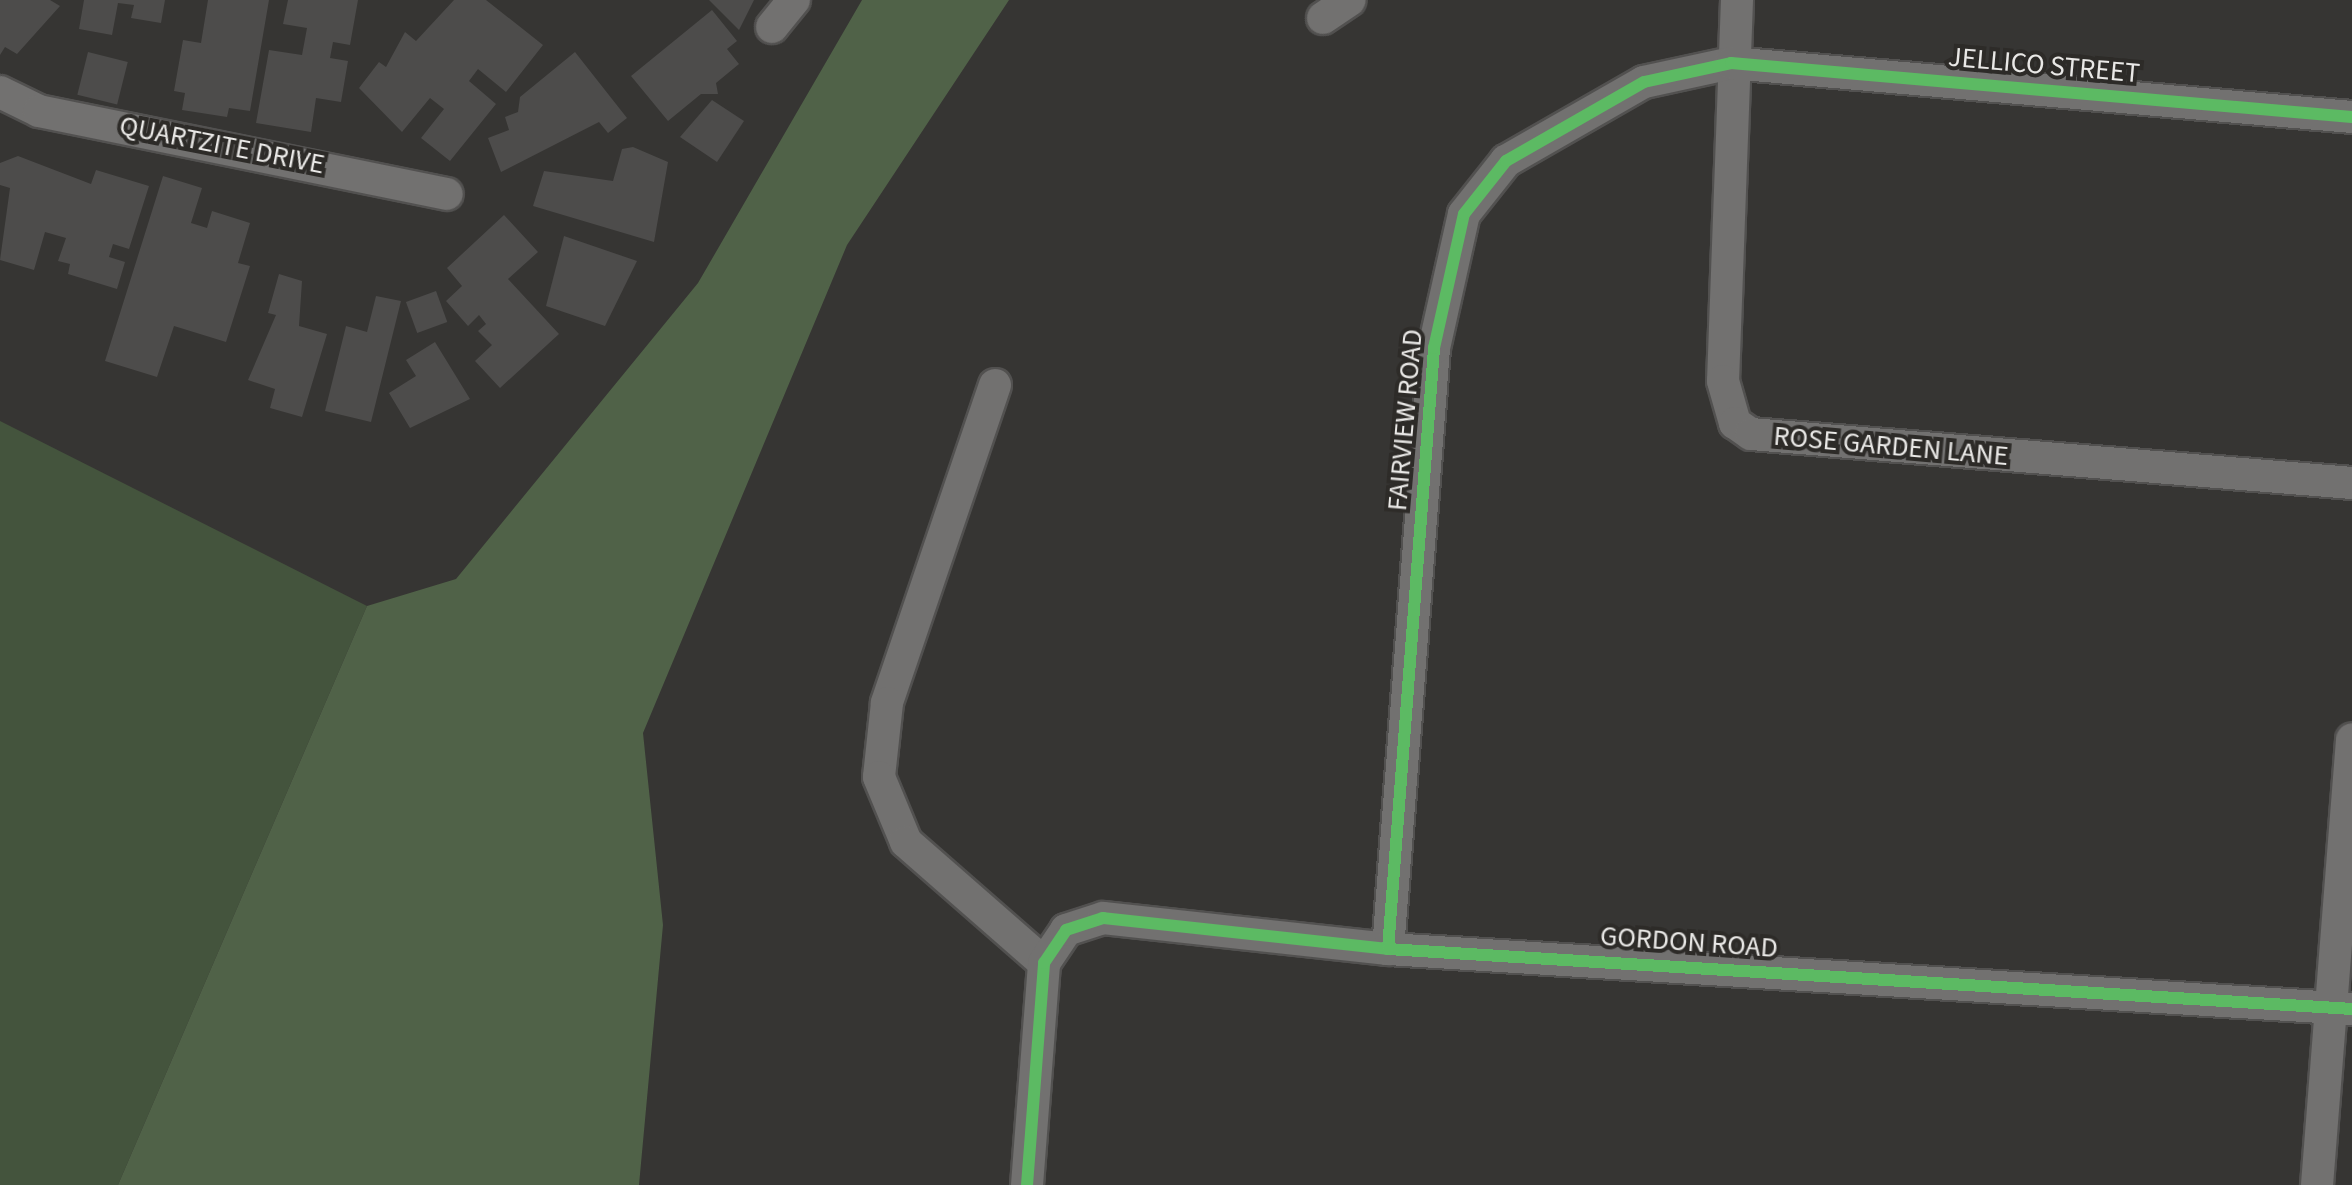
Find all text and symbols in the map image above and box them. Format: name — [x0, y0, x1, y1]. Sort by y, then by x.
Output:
street label: JELLICO STREET — [1947, 40, 2141, 90]
street label: QUARTZITE DRIVE — [117, 109, 327, 181]
street label: FAIRVIEW ROAD — [1380, 328, 1430, 512]
street label: ROSE GARDEN LANE — [1772, 419, 2010, 473]
street label: GORDON ROAD — [1599, 919, 1779, 965]

